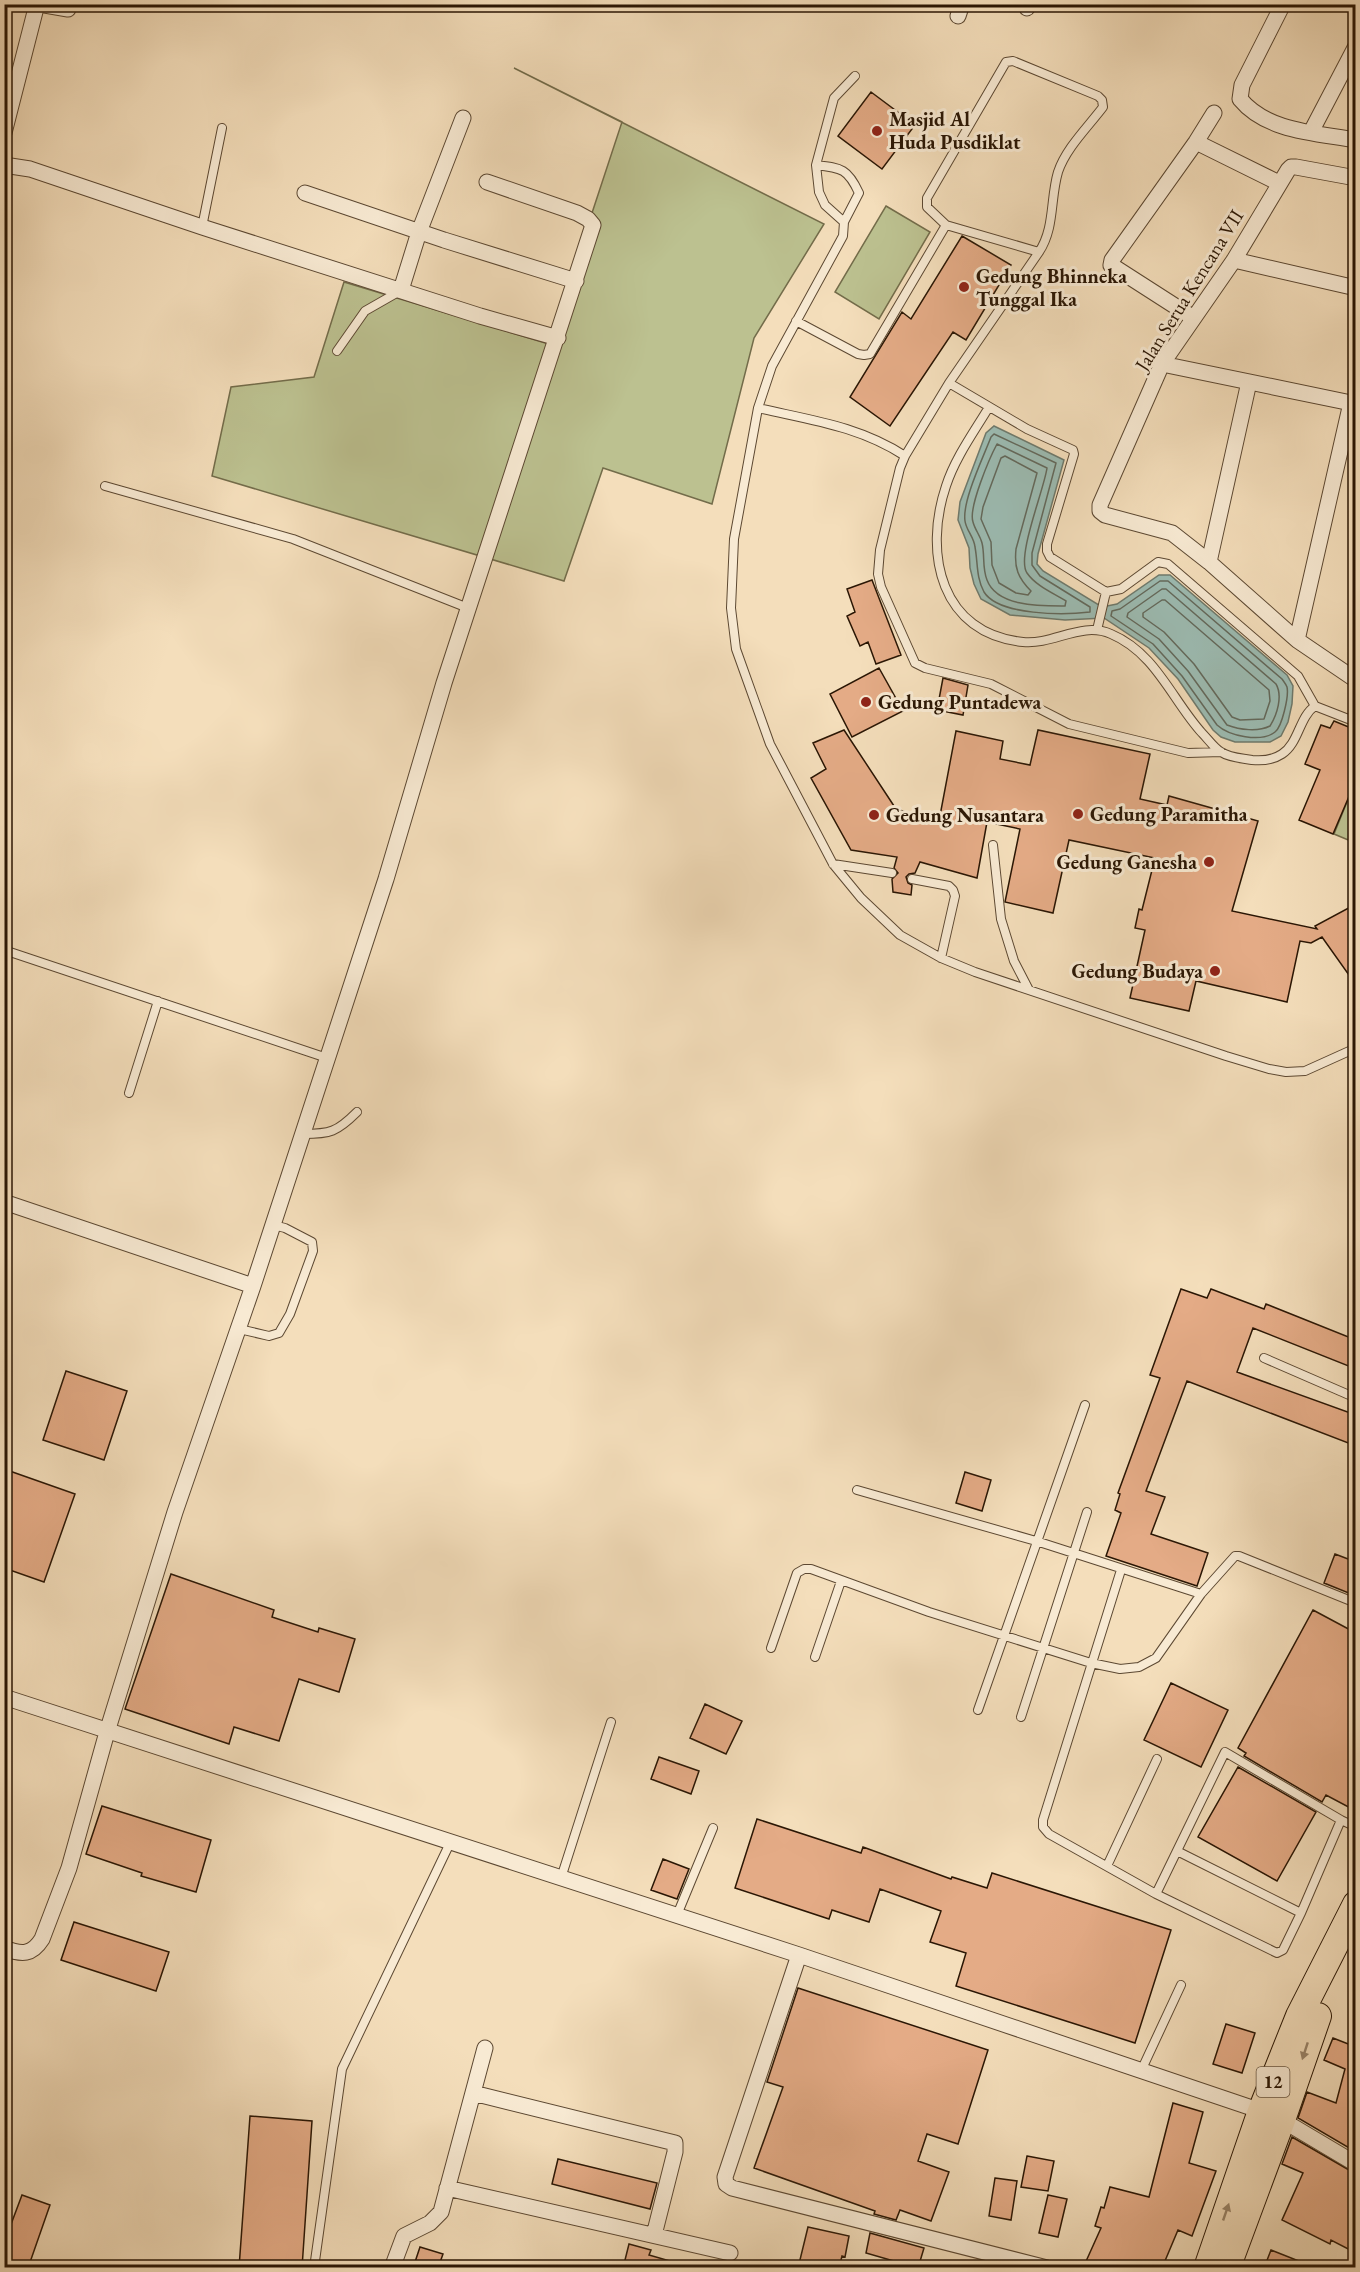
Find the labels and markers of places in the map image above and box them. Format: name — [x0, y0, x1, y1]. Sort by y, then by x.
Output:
place label: Masjid Al Huda Pusdiklat — [889, 106, 1021, 155]
marker: Masjid Al Huda Pusdiklat — [870, 124, 884, 138]
place label: Gedung Bhinneka Tunggal Ika — [976, 263, 1127, 312]
marker: Gedung Bhinneka Tunggal Ika — [957, 280, 971, 294]
place label: Gedung Puntadewa — [878, 689, 1041, 715]
marker: Gedung Puntadewa — [859, 695, 873, 709]
place label: Gedung Paramitha — [1090, 801, 1248, 827]
place label: Gedung Nusantara — [886, 802, 1044, 828]
marker: Gedung Paramitha — [1071, 807, 1085, 821]
marker: Gedung Nusantara — [867, 808, 881, 822]
place label: Gedung Ganesha — [1056, 849, 1197, 875]
marker: Gedung Ganesha — [1202, 855, 1216, 869]
place label: Gedung Budaya — [1072, 958, 1203, 984]
marker: Gedung Budaya — [1208, 964, 1222, 978]

